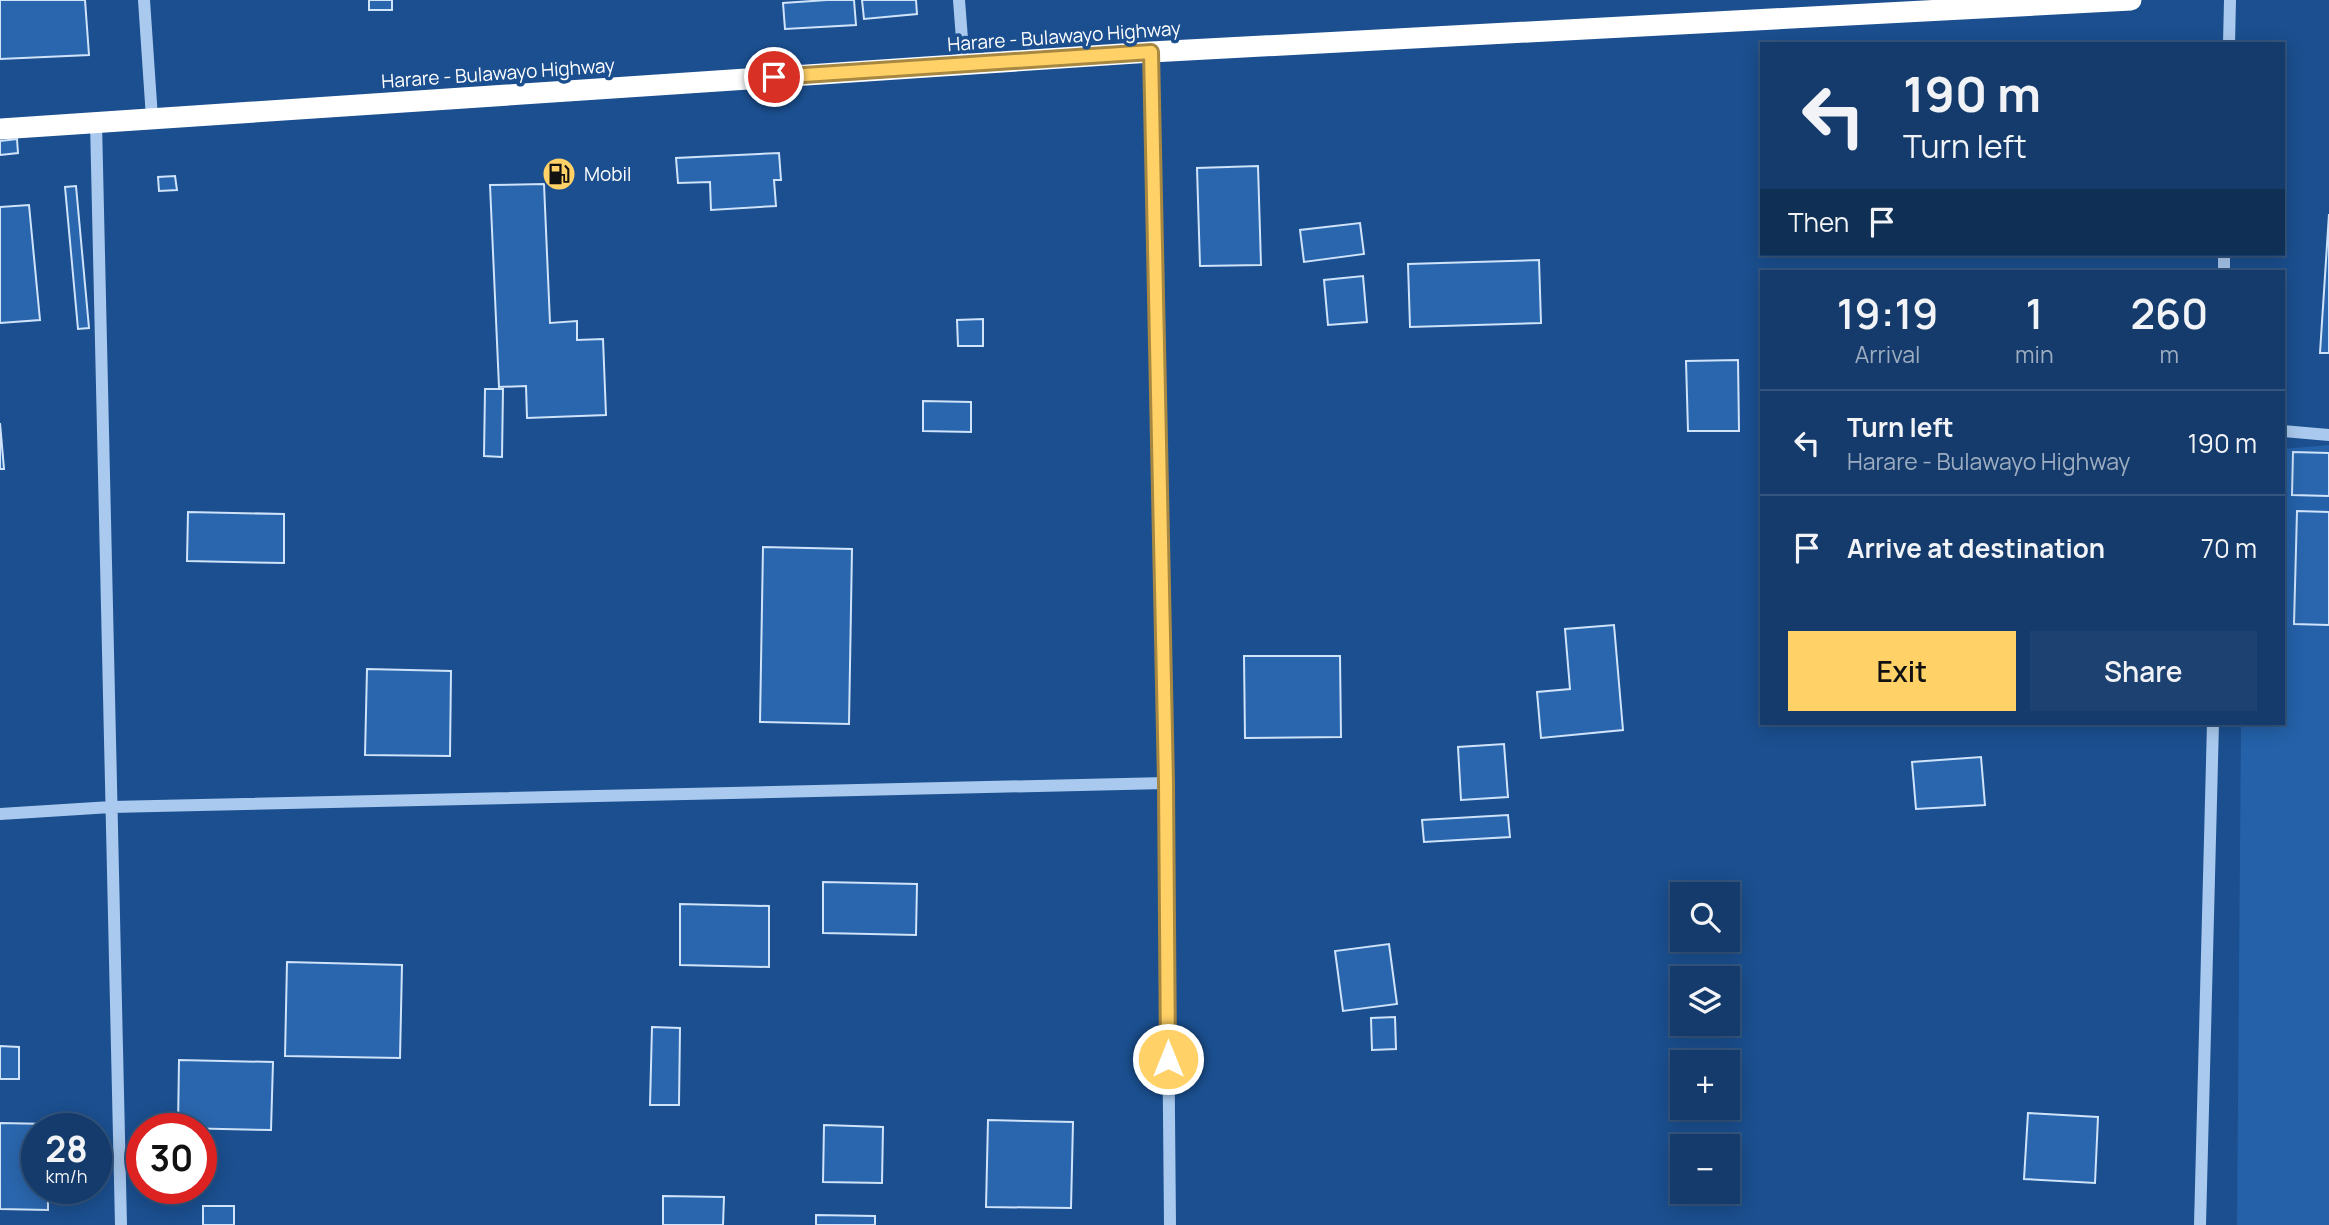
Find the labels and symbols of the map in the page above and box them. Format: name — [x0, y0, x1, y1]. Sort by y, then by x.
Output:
street label: Harare - Bulawayo Highway — [946, 15, 1182, 57]
pin — [744, 47, 804, 107]
street label: Harare - Bulawayo Highway — [380, 52, 616, 94]
fuel station icon: Mobil — [540, 155, 578, 193]
place label: Mobil — [584, 161, 631, 187]
position arrow — [1131, 1022, 1205, 1096]
speed limit sign: 30 — [126, 1113, 217, 1204]

